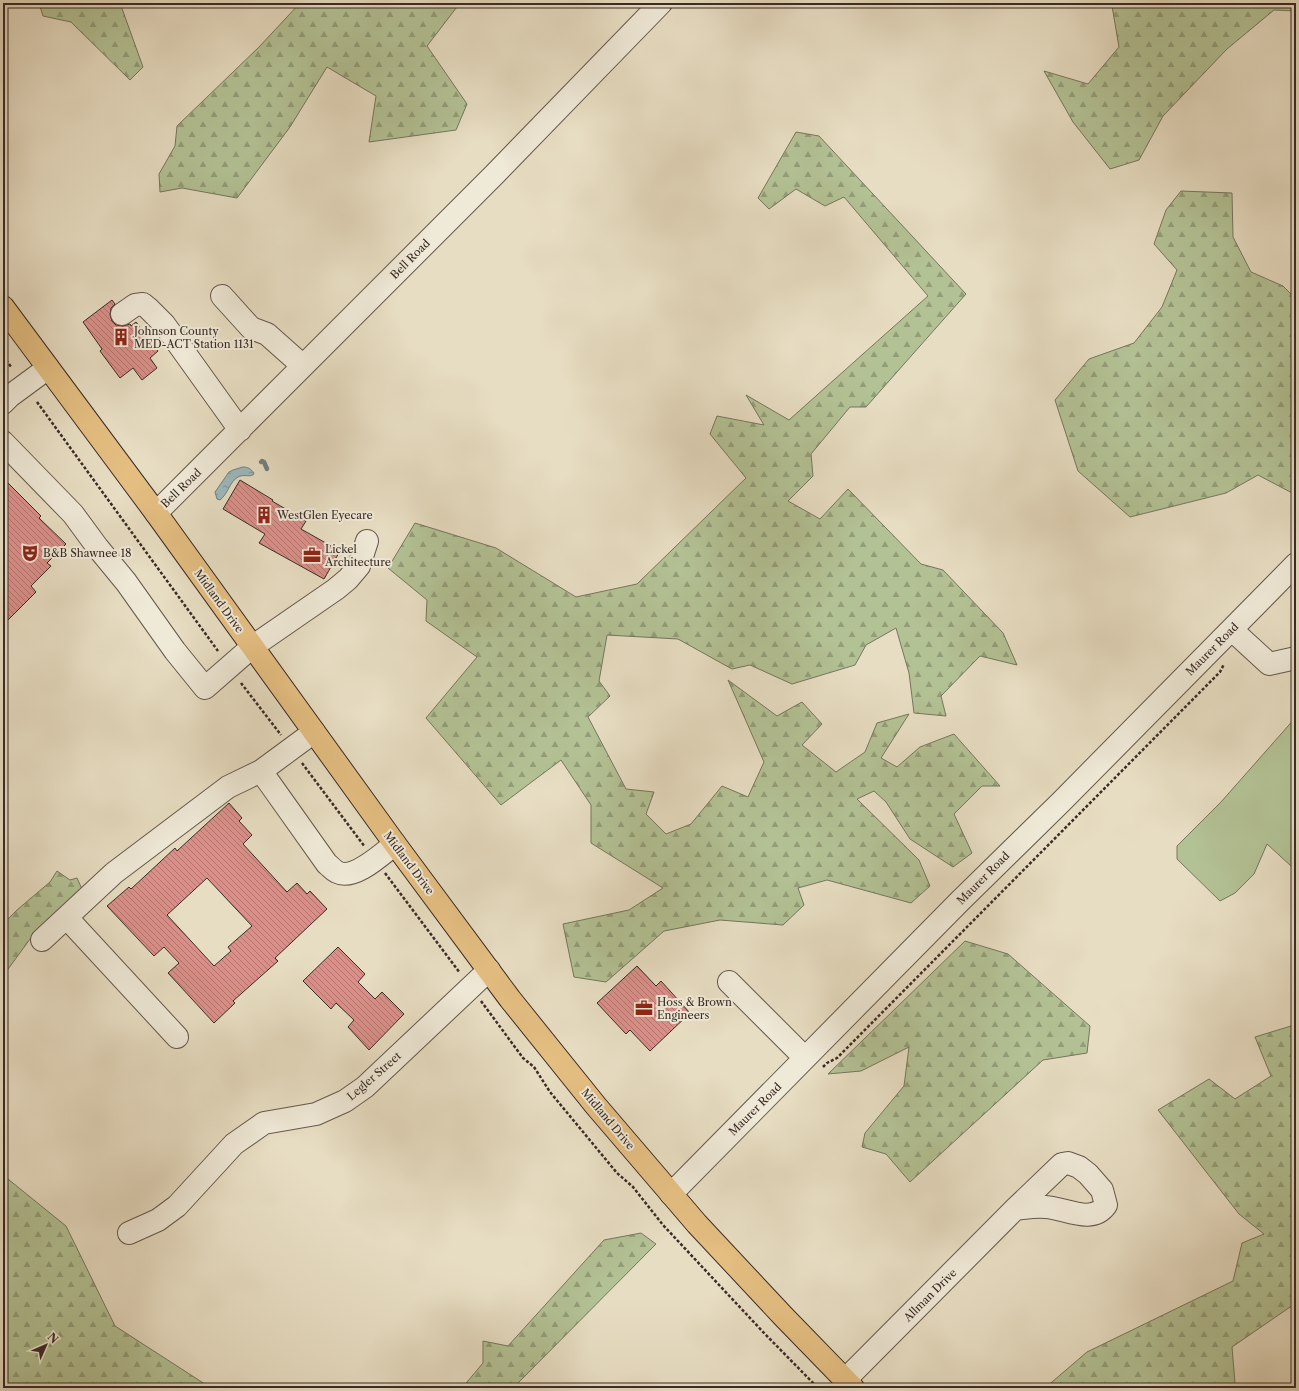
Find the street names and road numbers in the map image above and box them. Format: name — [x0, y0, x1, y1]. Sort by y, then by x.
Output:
street label: Bell Road — [387, 236, 433, 282]
street label: Bell Road — [158, 465, 204, 511]
street label: Midland Drive — [191, 566, 247, 636]
street label: Maurer Road — [1183, 620, 1241, 678]
street label: Midland Drive — [381, 829, 437, 897]
street label: Maurer Road — [954, 849, 1012, 907]
street label: Legler Street — [344, 1049, 404, 1103]
street label: Maurer Road — [726, 1080, 784, 1138]
street label: Midland Drive — [578, 1086, 638, 1152]
street label: Allman Drive — [900, 1266, 959, 1325]

